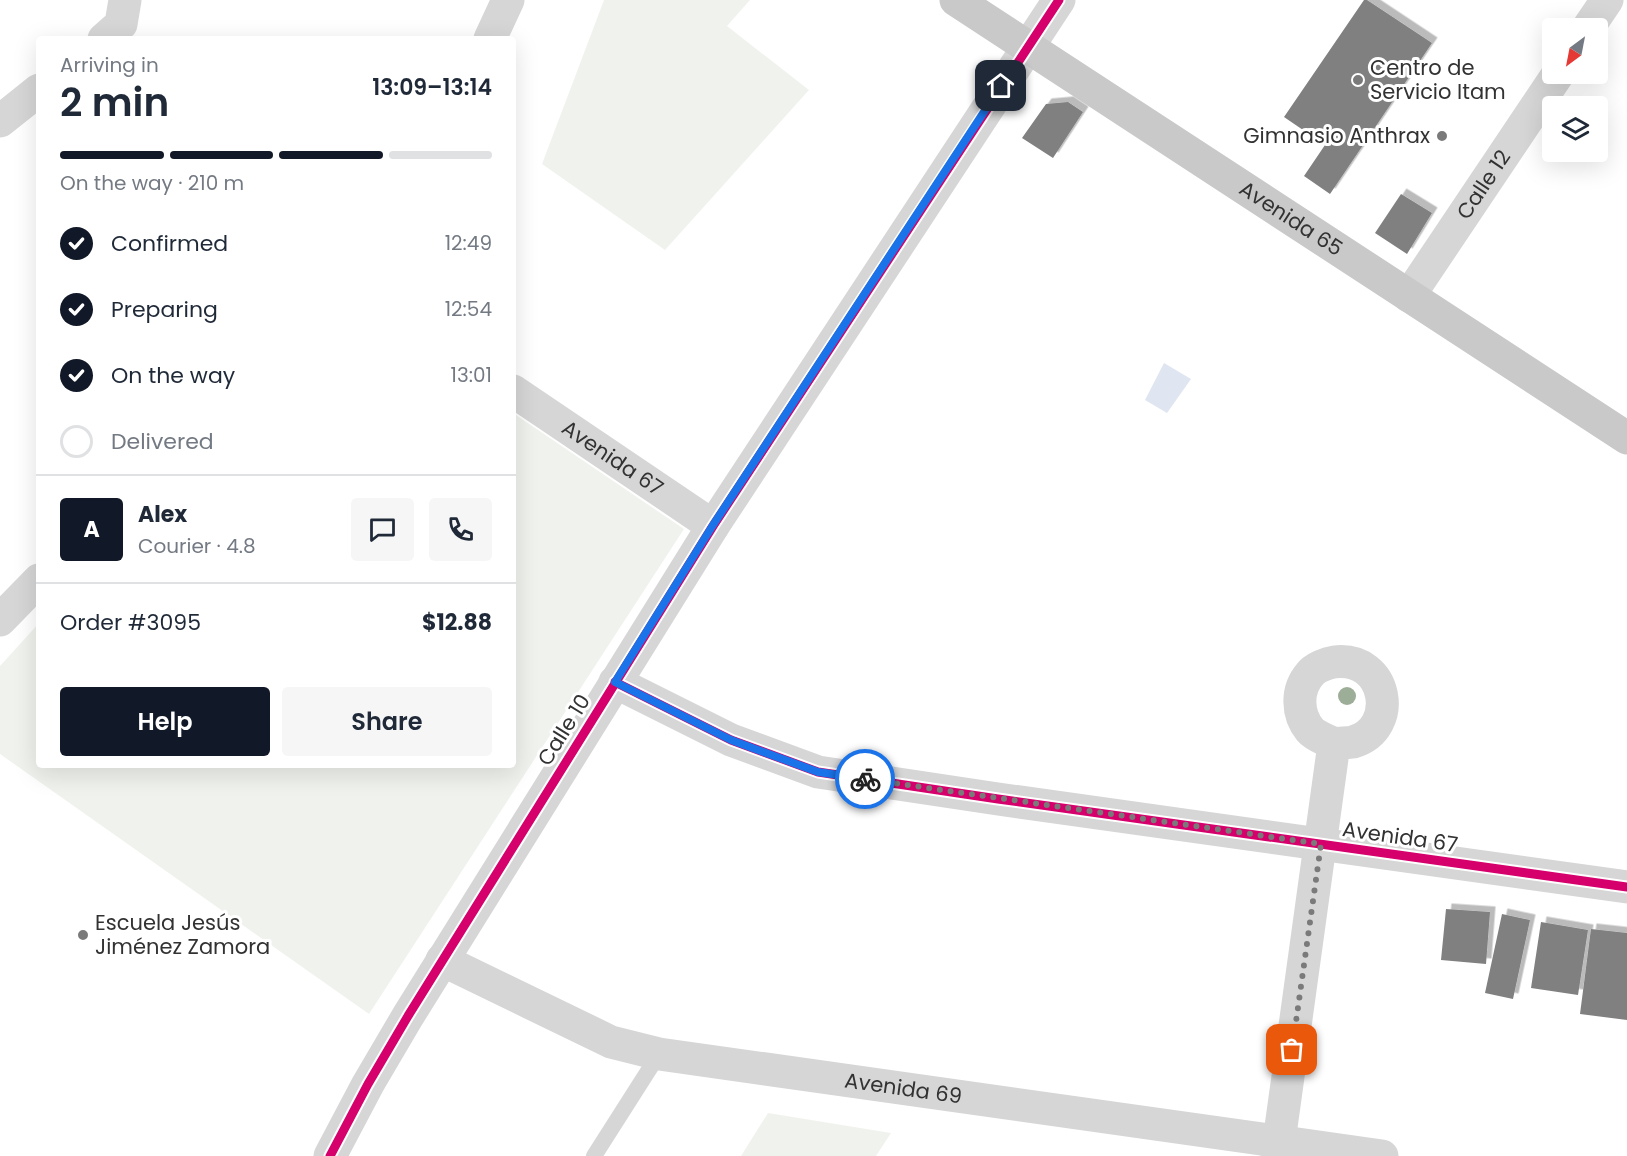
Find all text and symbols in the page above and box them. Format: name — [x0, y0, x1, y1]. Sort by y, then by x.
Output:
north arrow — [1542, 18, 1608, 84]
map controls — [1542, 18, 1608, 162]
text: Arriving in — [60, 51, 159, 79]
place label: Centro de Servicio Itam — [1370, 53, 1506, 106]
pin — [975, 60, 1026, 111]
icon: home — [984, 69, 1017, 102]
text: 13:09–13:14 — [372, 72, 492, 103]
marker: Centro de Servicio Itam — [1351, 73, 1365, 87]
text: 2 min — [60, 75, 169, 130]
button: layers — [1542, 96, 1608, 162]
place label: Gimnasio Anthrax — [1243, 121, 1430, 150]
marker: Gimnasio Anthrax — [1435, 129, 1449, 143]
street label: Calle 12 — [1449, 144, 1517, 225]
text: On the way · 210 m — [60, 169, 244, 197]
street label: Avenida 65 — [1234, 174, 1349, 263]
icon: check — [60, 227, 93, 260]
text: Confirmed — [111, 228, 228, 259]
text: 12:49 — [445, 229, 492, 257]
icon: check — [60, 293, 93, 326]
text: Preparing — [111, 294, 218, 325]
text: 12:54 — [445, 295, 492, 323]
icon: check — [60, 359, 93, 392]
text: On the way — [111, 360, 235, 391]
text: 13:01 — [451, 361, 492, 389]
street label: Avenida 67 — [556, 413, 669, 502]
text: Delivered — [111, 426, 214, 457]
button: chat — [351, 498, 414, 561]
button: phone — [429, 498, 492, 561]
text: Alex — [138, 499, 187, 530]
text: A — [83, 514, 100, 545]
text: Courier · 4.8 — [138, 532, 256, 560]
text: Order #3095 — [60, 607, 201, 638]
text: $12.88 — [422, 607, 492, 638]
button: Help — [60, 687, 270, 756]
button: Share — [282, 687, 492, 756]
street label: Calle 10 — [530, 688, 597, 771]
courier — [835, 749, 895, 809]
icon: bike — [849, 763, 882, 796]
street label: Avenida 67 — [1340, 814, 1460, 859]
place label: Escuela Jesús Jiménez Zamora — [95, 908, 270, 961]
marker: Escuela Jesús Jiménez Zamora — [76, 928, 90, 942]
pin — [1266, 1024, 1317, 1075]
icon: bag — [1275, 1033, 1308, 1066]
street label: Avenida 69 — [843, 1065, 964, 1111]

